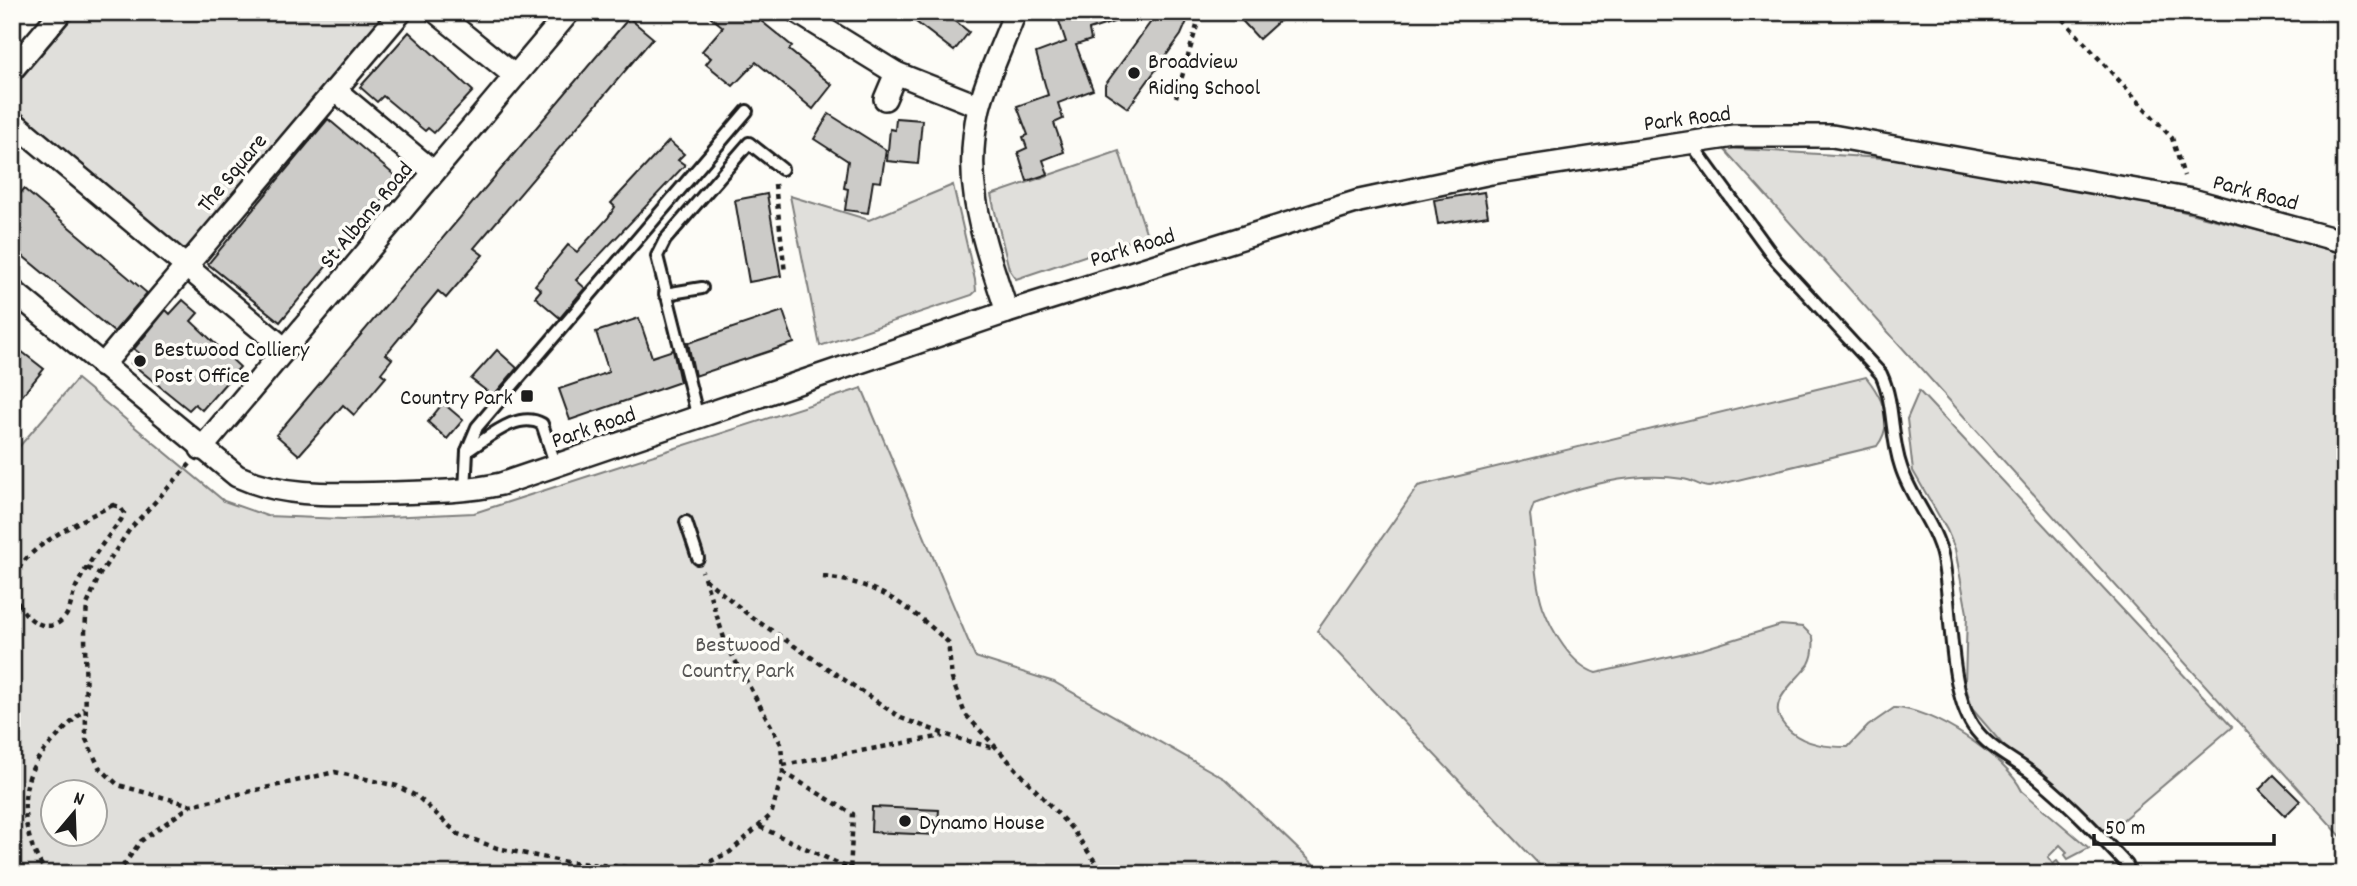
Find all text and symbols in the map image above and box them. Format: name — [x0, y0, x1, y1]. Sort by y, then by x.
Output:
place label: Broadview Riding School — [1148, 47, 1261, 106]
marker: Broadview Riding School — [1126, 65, 1142, 81]
street label: Park Road — [1642, 99, 1733, 142]
street label: The Square — [191, 127, 277, 221]
street label: St Albans Road — [313, 155, 423, 277]
street label: Park Road — [2209, 167, 2302, 222]
street label: Park Road — [1086, 221, 1180, 278]
place label: Bestwood Colliery Post Office — [154, 335, 310, 394]
marker: Bestwood Colliery Post Office — [132, 353, 148, 369]
place label: Country Park — [400, 383, 513, 416]
marker: Country Park — [519, 388, 535, 404]
street label: Park Road — [547, 399, 641, 459]
park label: Bestwood Country Park — [682, 630, 794, 689]
north arrow — [38, 778, 108, 848]
text: N — [70, 786, 87, 815]
scale bar — [2094, 802, 2275, 846]
place label: Dynamo House — [919, 808, 1045, 841]
marker: Dynamo House — [897, 813, 913, 829]
text: 50 m — [2105, 815, 2145, 845]

